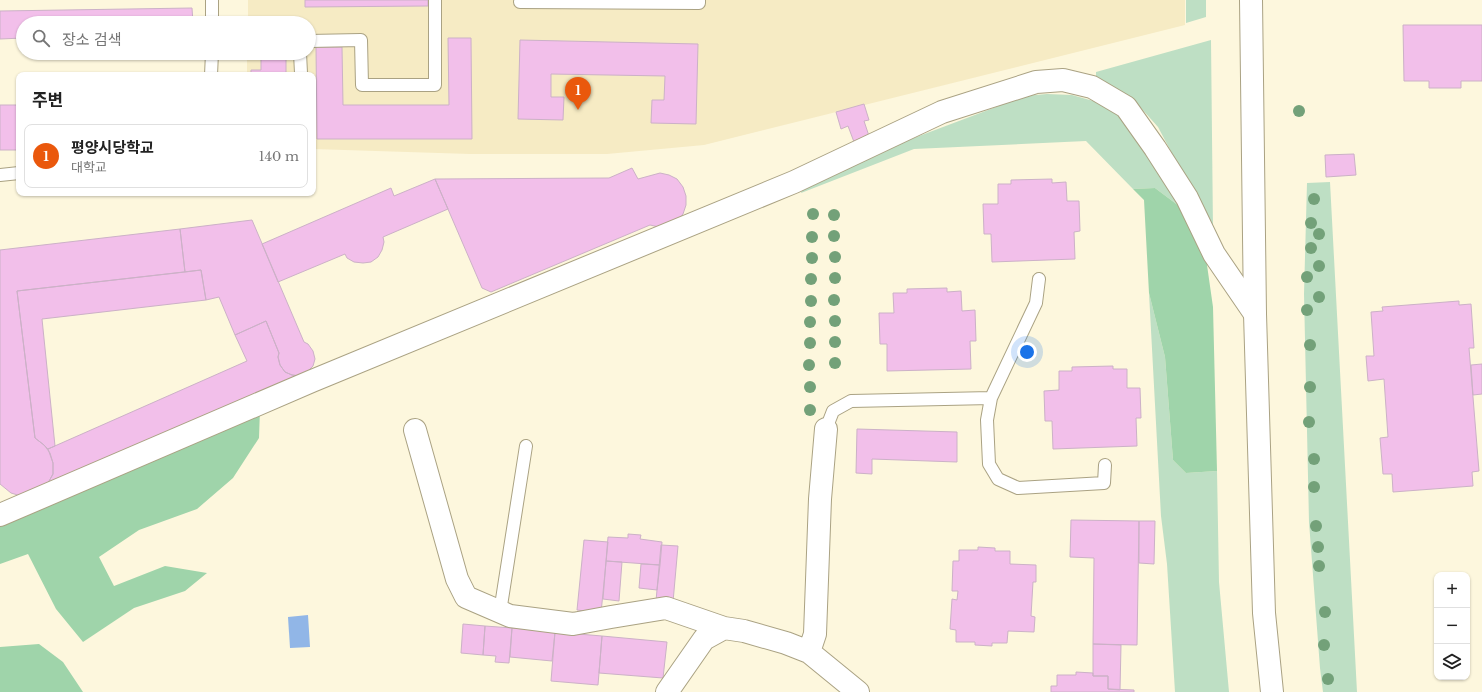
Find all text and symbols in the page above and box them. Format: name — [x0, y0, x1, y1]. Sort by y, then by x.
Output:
search box — [16, 16, 316, 60]
icon: search — [30, 27, 52, 49]
text: 장소 검색 — [62, 30, 122, 49]
pin: 1 — [565, 77, 591, 110]
text: 주변 — [32, 90, 63, 111]
text: 평양시당학교 — [71, 138, 154, 157]
text: 1 — [43, 148, 49, 165]
text: 140 m — [259, 148, 299, 165]
text: 대학교 — [71, 159, 107, 176]
your location — [1017, 342, 1037, 362]
map controls — [1434, 572, 1470, 680]
button: + — [1434, 572, 1470, 608]
button: − — [1434, 608, 1470, 644]
button: layers — [1434, 644, 1470, 680]

